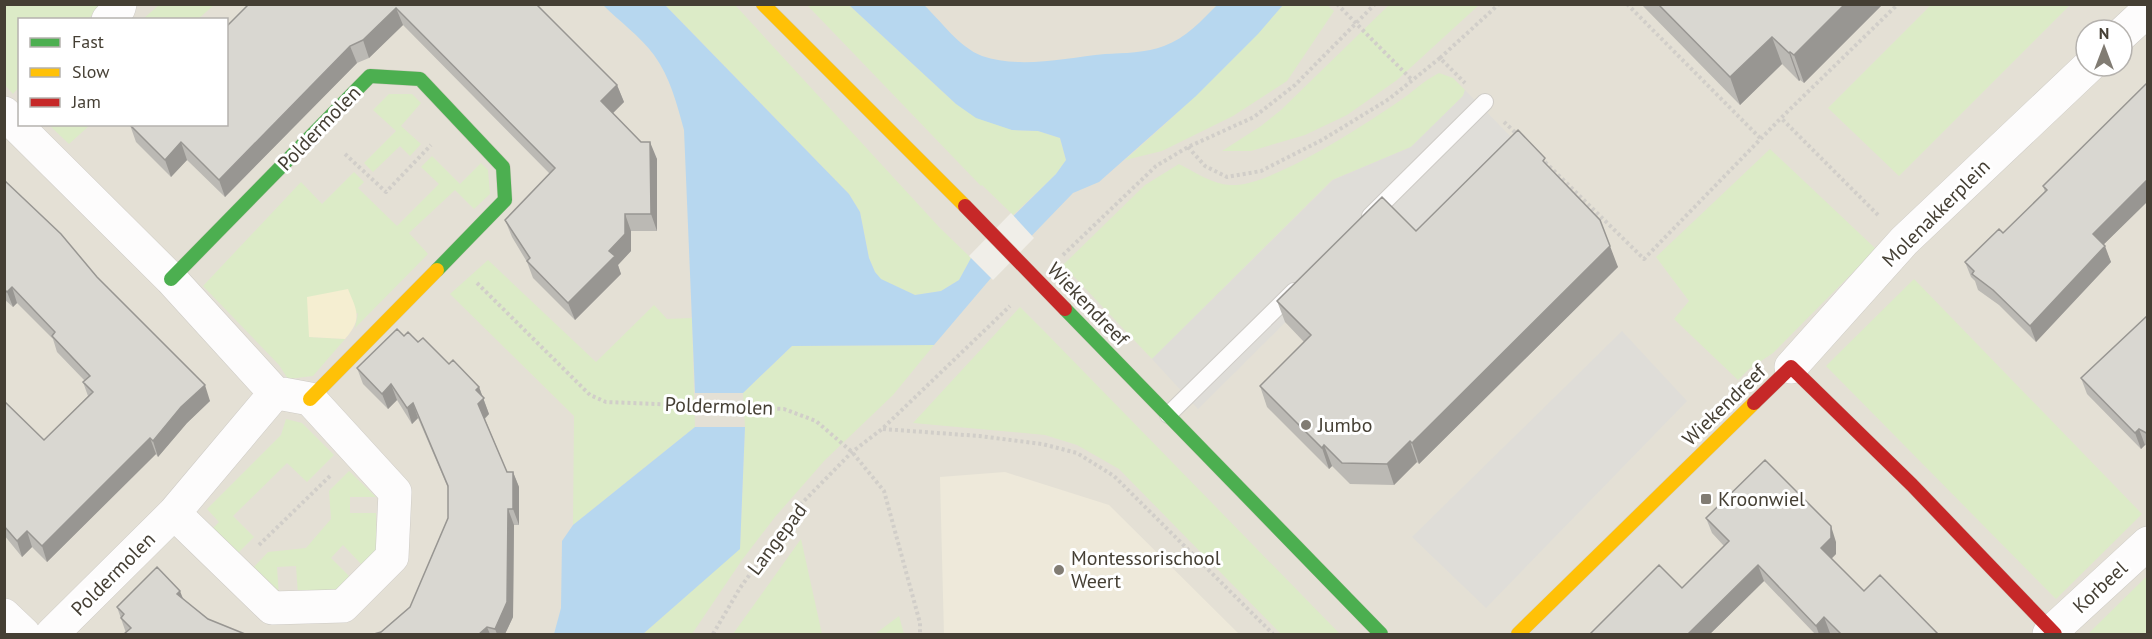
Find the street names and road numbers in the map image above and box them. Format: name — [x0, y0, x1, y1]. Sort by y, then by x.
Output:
street label: Poldermolen — [272, 80, 366, 176]
street label: Molenakkerplein — [1876, 153, 1996, 273]
street label: Wiekendreef — [1042, 257, 1135, 353]
street label: Wiekendreef — [1677, 358, 1773, 451]
street label: Poldermolen — [664, 391, 774, 421]
street label: Langepad — [742, 498, 812, 580]
street label: Poldermolen — [65, 526, 161, 622]
street label: Korbeel — [2067, 555, 2133, 619]

